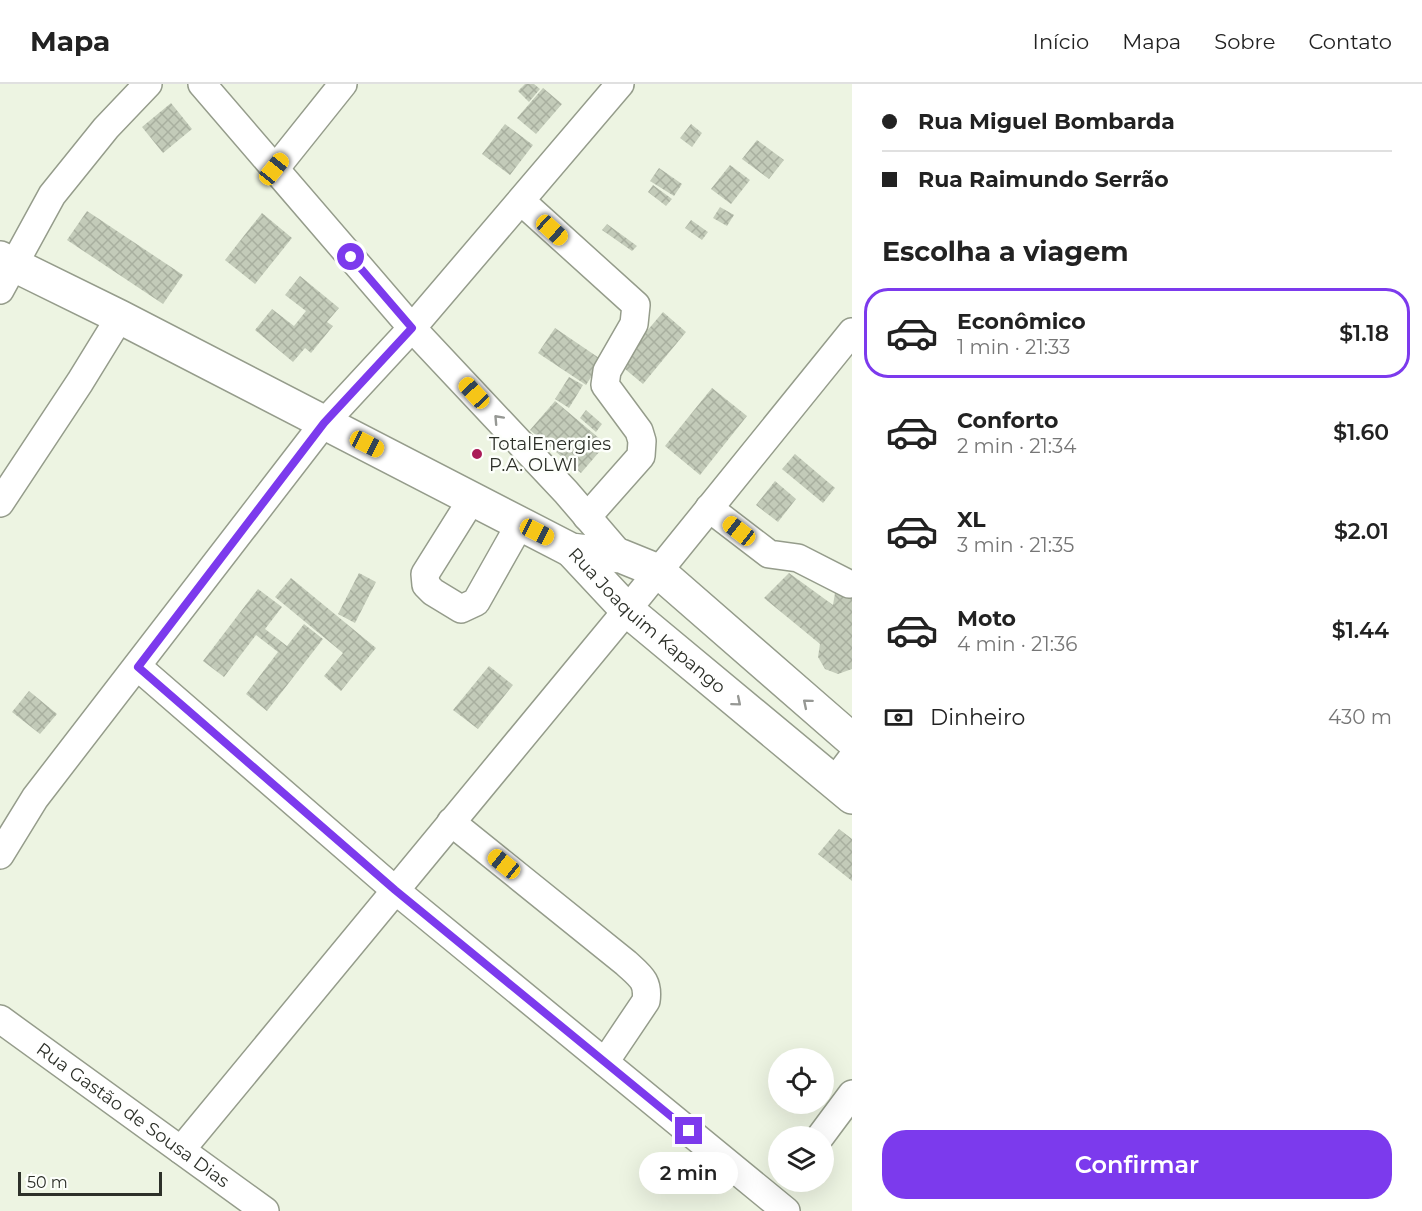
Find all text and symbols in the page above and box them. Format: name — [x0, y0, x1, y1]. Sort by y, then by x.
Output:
text: Mapa — [30, 24, 110, 58]
text: Início — [1033, 29, 1089, 54]
text: Mapa — [1122, 29, 1181, 54]
text: Sobre — [1214, 29, 1275, 54]
text: Contato — [1308, 29, 1392, 54]
text: Rua Miguel Bombarda — [918, 108, 1175, 135]
car — [256, 149, 292, 189]
text: Rua Raimundo Serrão — [918, 166, 1169, 193]
car — [533, 211, 571, 249]
text: Escolha a viagem — [882, 235, 1129, 268]
route start — [337, 243, 364, 270]
icon: car — [885, 306, 939, 360]
text: Econômico — [957, 308, 1086, 335]
text: $1.18 — [1339, 320, 1389, 347]
text: 1 min · 21:33 — [957, 335, 1070, 359]
car — [455, 374, 493, 412]
icon: car — [885, 405, 939, 459]
text: Conforto — [957, 407, 1058, 434]
one-way arrow — [494, 415, 505, 426]
text: $1.60 — [1333, 419, 1389, 446]
car — [347, 428, 387, 460]
place label: TotalEnergies P.A. OLWI — [489, 433, 611, 476]
text: 2 min · 21:34 — [957, 434, 1077, 458]
marker: TotalEnergies P.A. OLWI — [470, 447, 484, 461]
icon: car — [885, 504, 939, 558]
text: XL — [957, 506, 986, 533]
car — [719, 513, 759, 549]
car — [517, 516, 557, 548]
text: $2.01 — [1334, 518, 1389, 545]
text: 3 min · 21:35 — [957, 533, 1074, 557]
street label: Rua Joaquim Kapango — [564, 543, 730, 698]
icon: car — [885, 603, 939, 657]
text: Moto — [957, 605, 1016, 632]
text: $1.44 — [1332, 617, 1389, 644]
text: 4 min · 21:36 — [957, 632, 1077, 656]
one-way arrow — [730, 695, 741, 706]
one-way arrow — [803, 699, 814, 710]
icon: cash — [882, 701, 915, 734]
text: Dinheiro — [930, 704, 1025, 731]
text: 430 m — [1328, 705, 1392, 729]
car — [484, 846, 524, 882]
street label: Rua Gastão de Sousa Dias — [32, 1038, 234, 1193]
map controls — [768, 1048, 834, 1192]
button: locate — [768, 1048, 834, 1114]
route end — [675, 1117, 702, 1144]
button: layers — [768, 1126, 834, 1192]
button: Confirmar — [882, 1130, 1392, 1199]
callout: 2 min — [640, 1152, 738, 1194]
text: 2 min — [660, 1161, 717, 1185]
scale bar — [18, 1169, 162, 1196]
text: 50 m — [27, 1173, 68, 1192]

